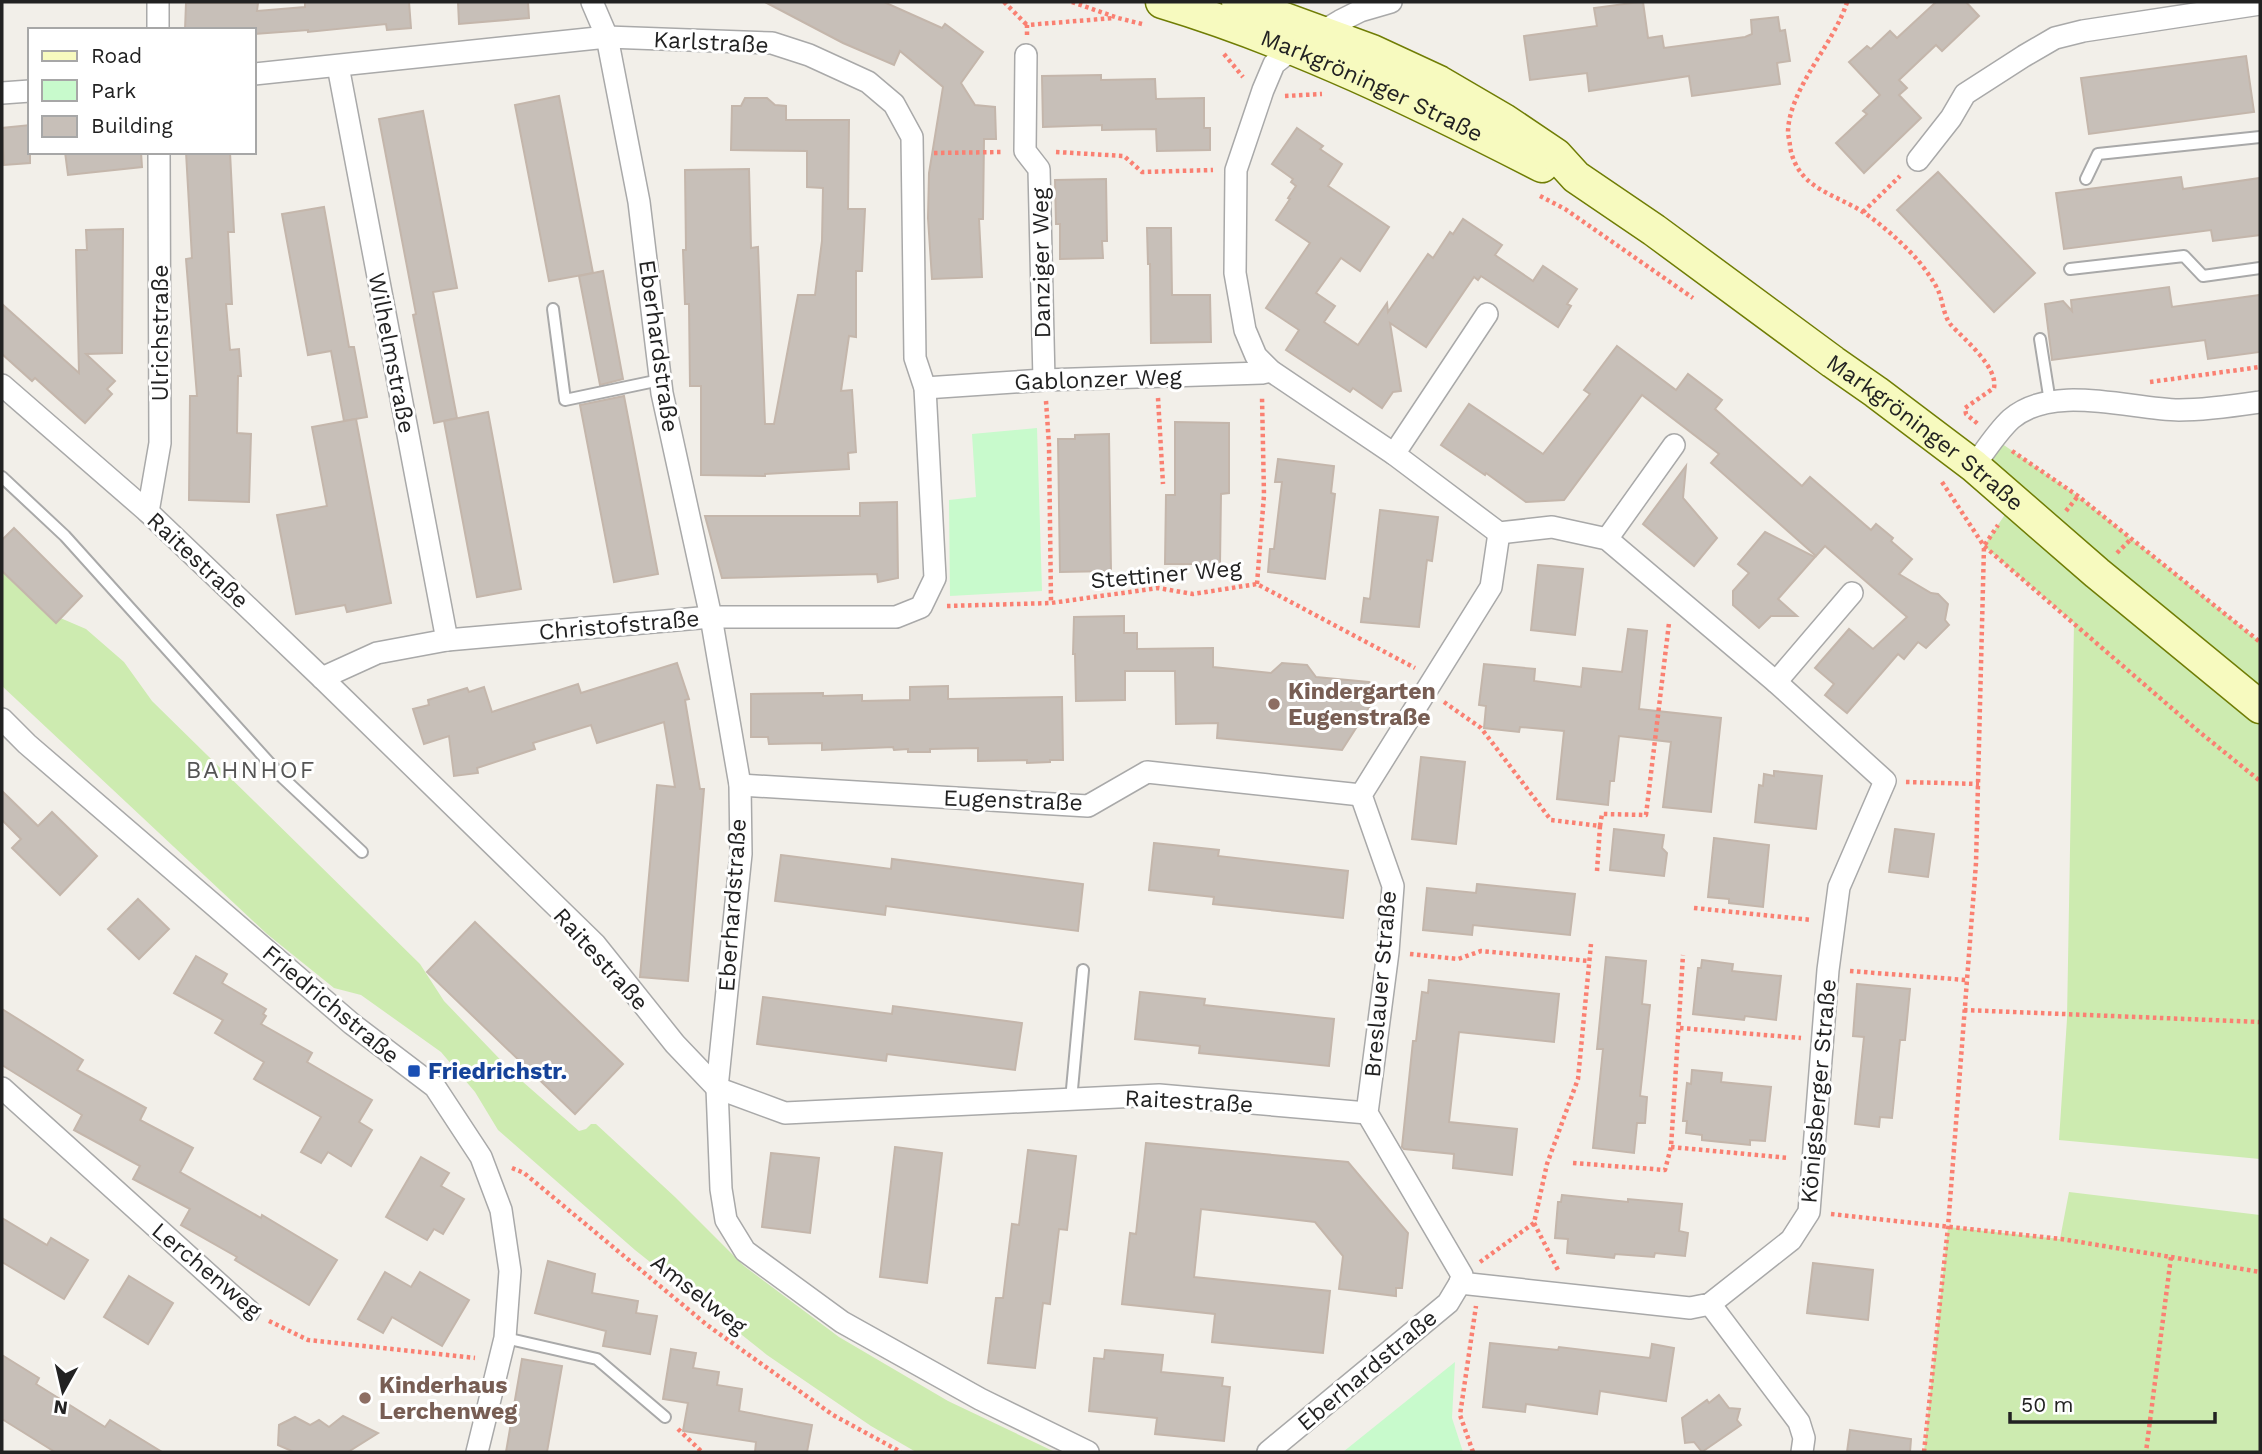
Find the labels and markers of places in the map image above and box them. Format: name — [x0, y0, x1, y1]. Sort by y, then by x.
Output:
place label: Kindergarten Eugenstraße — [1288, 678, 1436, 731]
marker: Kindergarten Eugenstraße — [1266, 696, 1282, 712]
place label: Friedrichstr. — [428, 1058, 567, 1085]
marker: Friedrichstr. — [406, 1063, 422, 1079]
place label: Kinderhaus Lerchenweg — [379, 1372, 517, 1425]
marker: Kinderhaus Lerchenweg — [357, 1390, 373, 1406]

